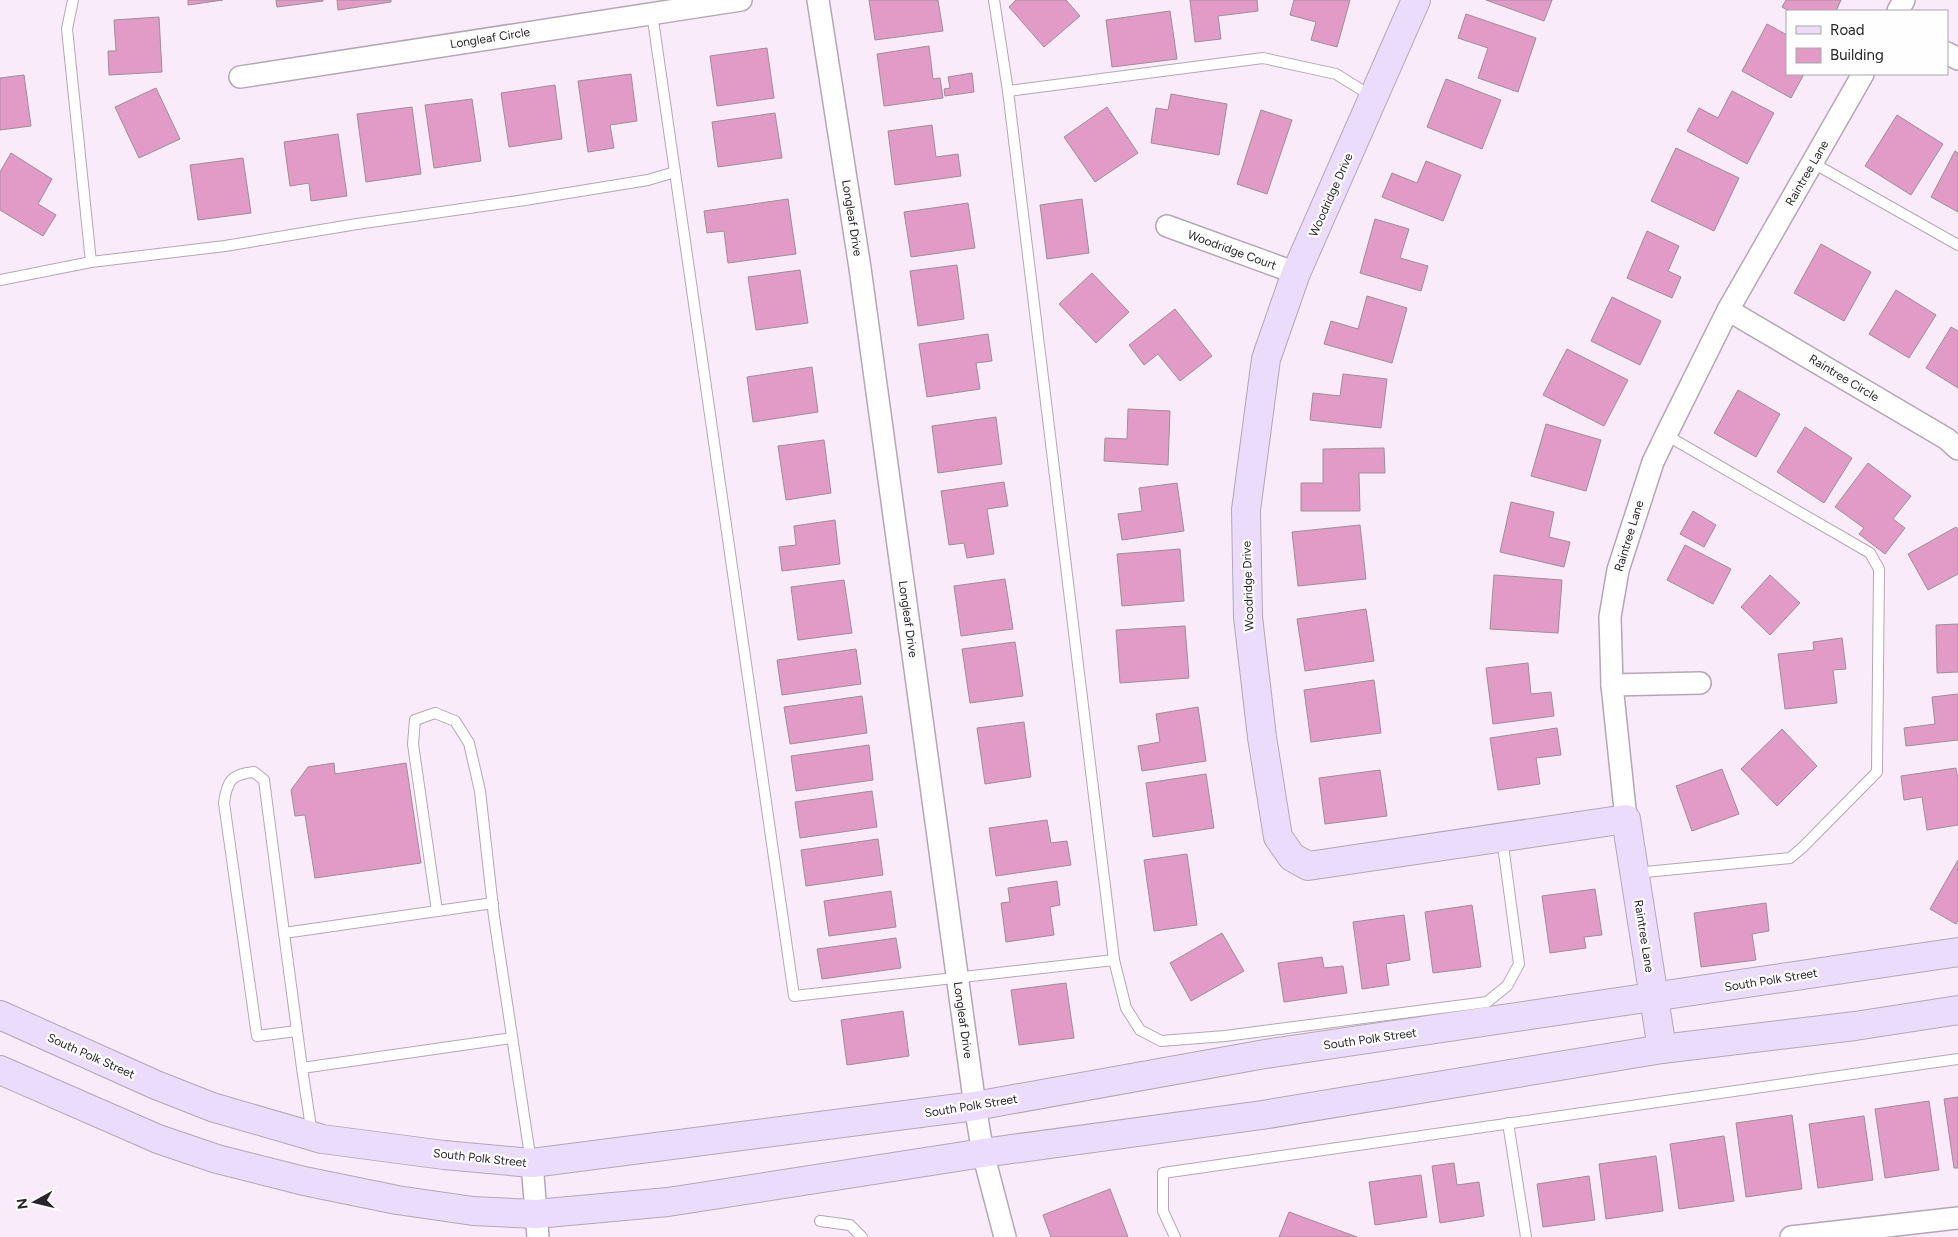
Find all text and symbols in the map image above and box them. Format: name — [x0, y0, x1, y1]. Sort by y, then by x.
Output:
legend — [1786, 10, 1948, 75]
text: Road — [1830, 21, 1865, 39]
street label: Longleaf Circle — [449, 25, 531, 51]
text: Building — [1830, 46, 1884, 64]
street label: Raintree Lane — [1783, 137, 1832, 208]
street label: Woodridge Drive — [1306, 151, 1356, 239]
street label: Longleaf Drive — [839, 179, 865, 258]
street label: Woodridge Court — [1186, 227, 1279, 273]
street label: Raintree Circle — [1807, 352, 1882, 405]
street label: Raintree Lane — [1612, 498, 1647, 573]
street label: Woodridge Drive — [1239, 540, 1257, 631]
street label: Longleaf Drive — [896, 580, 920, 659]
street label: Raintree Lane — [1631, 899, 1657, 974]
street label: South Polk Street — [1723, 966, 1819, 994]
street label: Longleaf Drive — [951, 981, 975, 1060]
street label: South Polk Street — [1322, 1025, 1418, 1052]
street label: South Polk Street — [45, 1030, 137, 1082]
street label: South Polk Street — [923, 1092, 1019, 1120]
street label: South Polk Street — [433, 1146, 528, 1170]
north arrow — [10, 1177, 60, 1227]
text: N — [13, 1197, 32, 1210]

